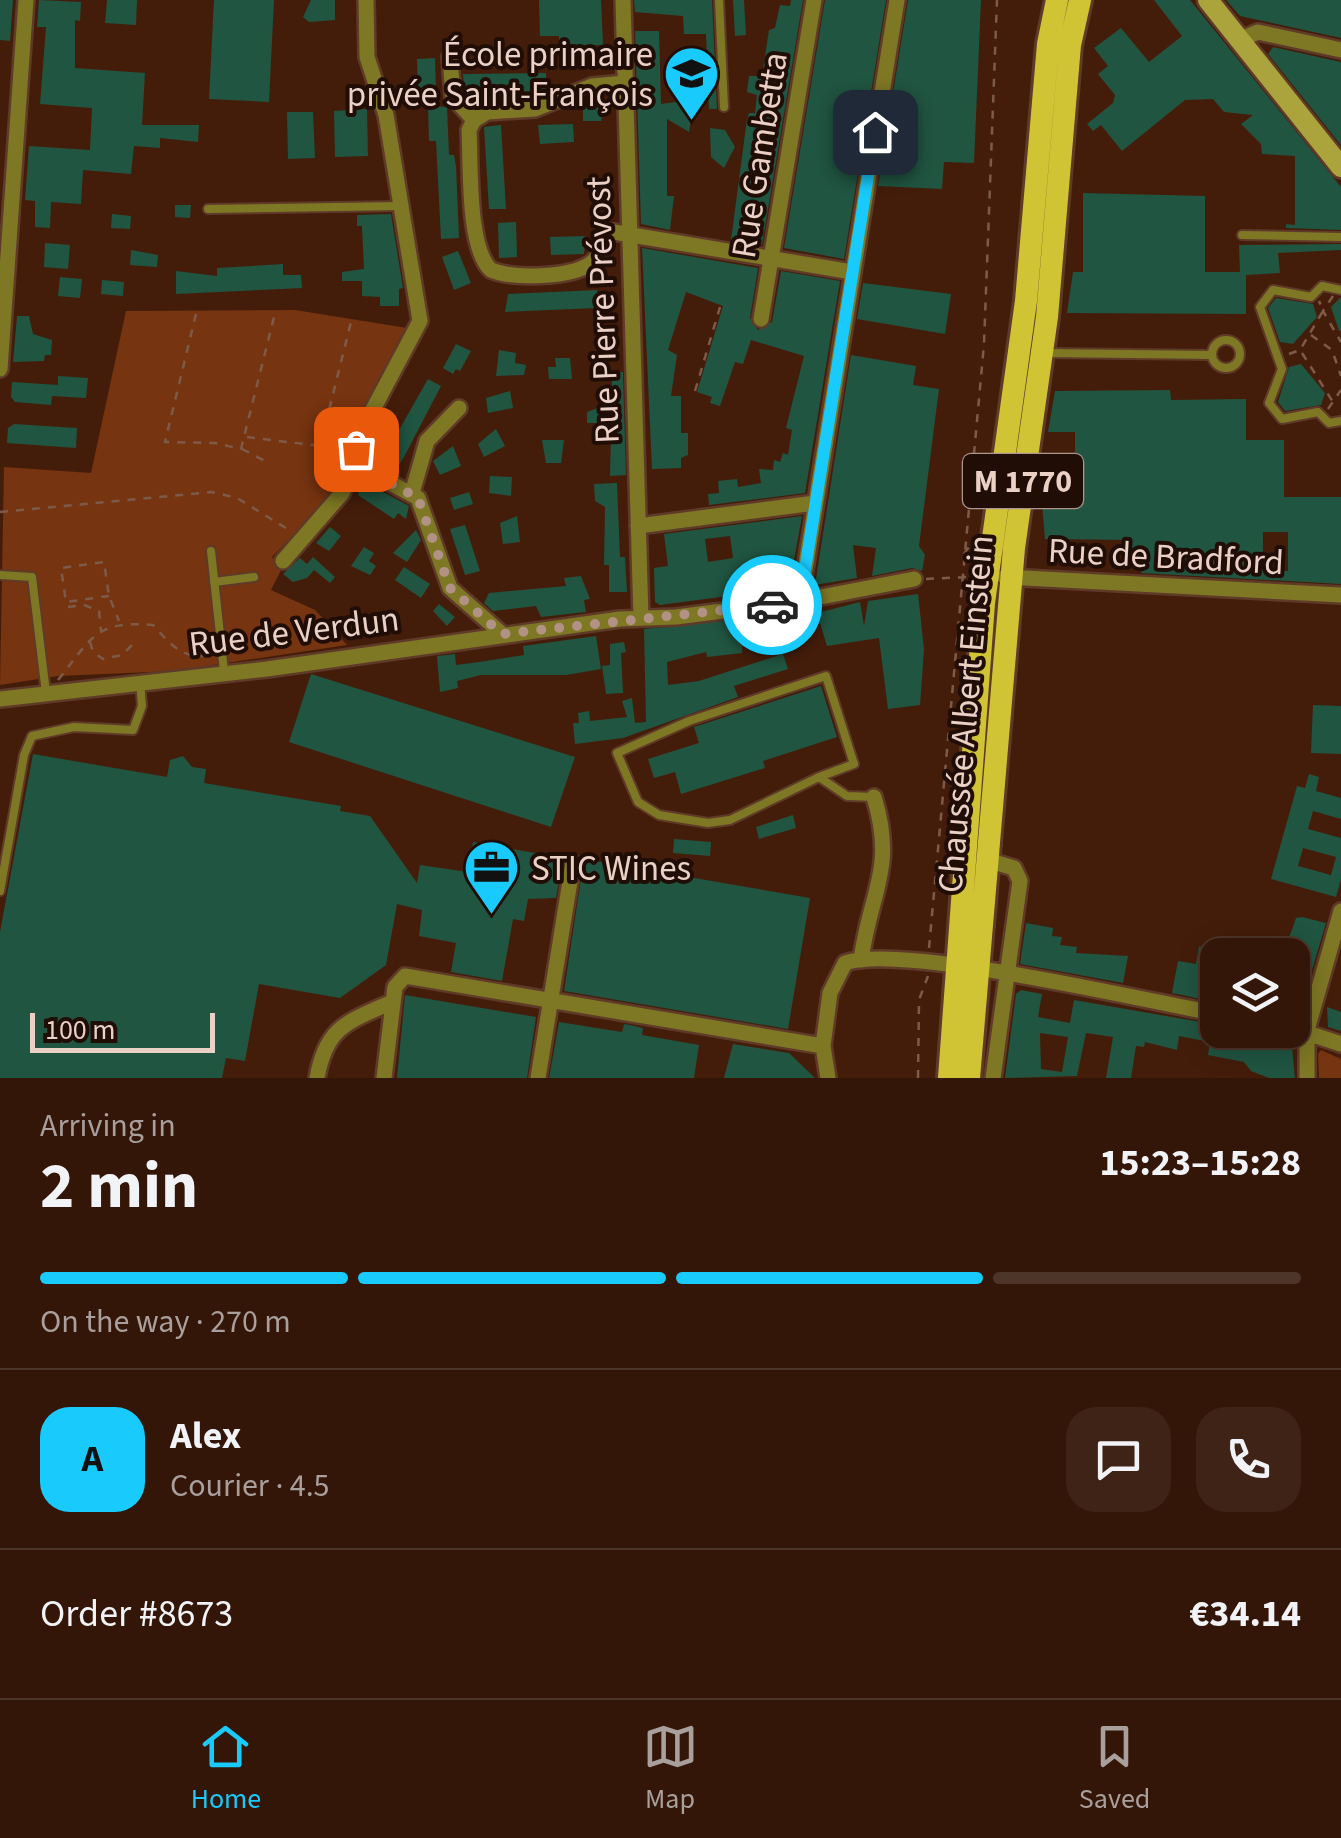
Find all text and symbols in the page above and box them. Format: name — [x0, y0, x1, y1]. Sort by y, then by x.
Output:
place label: École primaire privée Saint-François — [347, 30, 653, 120]
school or university icon: École primaire privée Saint-François — [662, 44, 722, 123]
street label: Rue Gambetta — [719, 49, 801, 262]
pin — [833, 90, 918, 175]
icon: home — [848, 105, 903, 160]
street label: Rue Pierre Prévost — [573, 175, 633, 444]
pin — [314, 407, 399, 492]
icon: bag — [329, 422, 384, 477]
road number: M 1770 — [963, 454, 1083, 508]
street label: Rue de Bradford — [1047, 526, 1285, 588]
street label: Chaussée Albert Einstein — [925, 533, 1007, 895]
courier — [722, 555, 822, 655]
icon: car — [745, 578, 800, 633]
street label: Rue de Verdun — [186, 594, 402, 670]
office icon: STIC Wines — [462, 838, 522, 917]
place label: STIC Wines — [531, 844, 691, 894]
map controls — [1200, 938, 1310, 1048]
button: layers — [1200, 938, 1310, 1048]
scale bar — [30, 1008, 215, 1052]
text: 100 m — [45, 1010, 116, 1050]
text: Arriving in — [40, 1103, 176, 1149]
text: 15:23–15:28 — [1099, 1136, 1301, 1190]
text: 2 min — [40, 1140, 198, 1233]
text: On the way · 270 m — [40, 1299, 291, 1345]
button: chat — [1066, 1407, 1171, 1512]
button: phone — [1196, 1407, 1301, 1512]
text: Alex — [170, 1409, 241, 1463]
text: A — [82, 1432, 103, 1486]
text: Courier · 4.5 — [170, 1463, 330, 1509]
text: Order #8673 — [40, 1587, 233, 1641]
text: €34.14 — [1189, 1587, 1301, 1641]
tab: Home — [191, 1719, 261, 1819]
tab: Map — [643, 1719, 698, 1819]
tab: Saved — [1079, 1719, 1150, 1819]

